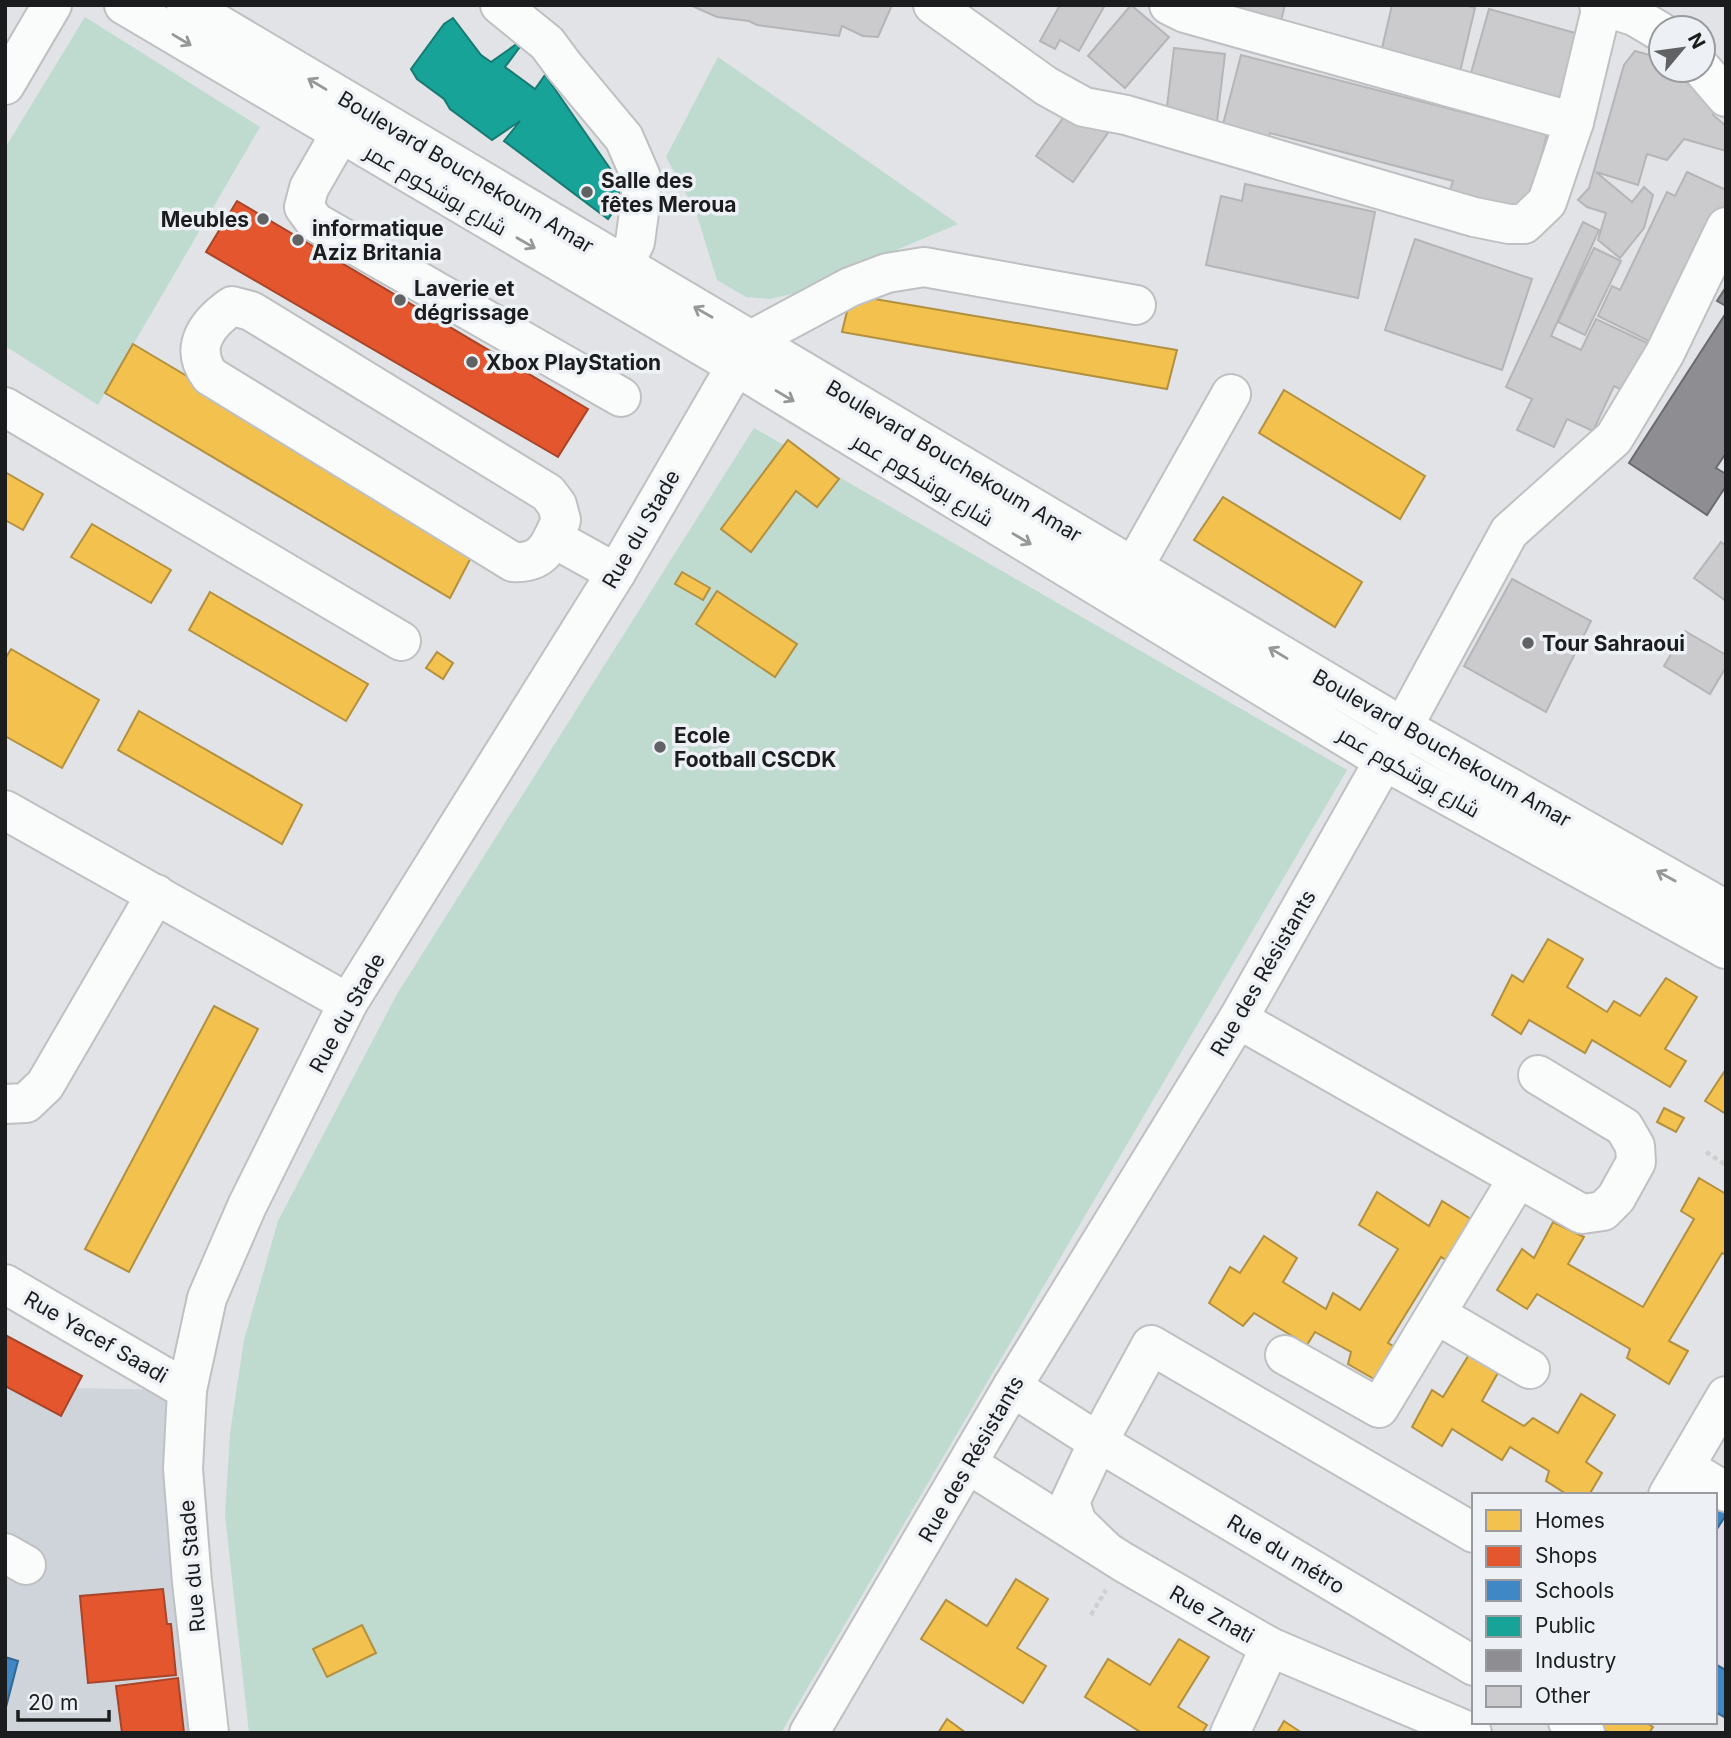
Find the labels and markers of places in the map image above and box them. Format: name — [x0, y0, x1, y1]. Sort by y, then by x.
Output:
place label: Salle des fêtes Meroua — [601, 168, 736, 217]
marker: Salle des fêtes Meroua — [579, 184, 595, 200]
place label: Meubles — [161, 207, 249, 232]
marker: Meubles — [255, 211, 271, 227]
place label: informatique Aziz Britania — [312, 216, 444, 265]
marker: informatique Aziz Britania — [290, 232, 306, 248]
place label: Laverie et dégrissage — [414, 276, 529, 325]
marker: Laverie et dégrissage — [392, 292, 408, 308]
place label: Xbox PlayStation — [486, 350, 661, 375]
marker: Xbox PlayStation — [464, 354, 480, 370]
place label: Tour Sahraoui — [1542, 631, 1685, 656]
marker: Tour Sahraoui — [1520, 635, 1536, 651]
place label: Ecole Football CSCDK — [674, 723, 836, 772]
marker: Ecole Football CSCDK — [652, 739, 668, 755]

